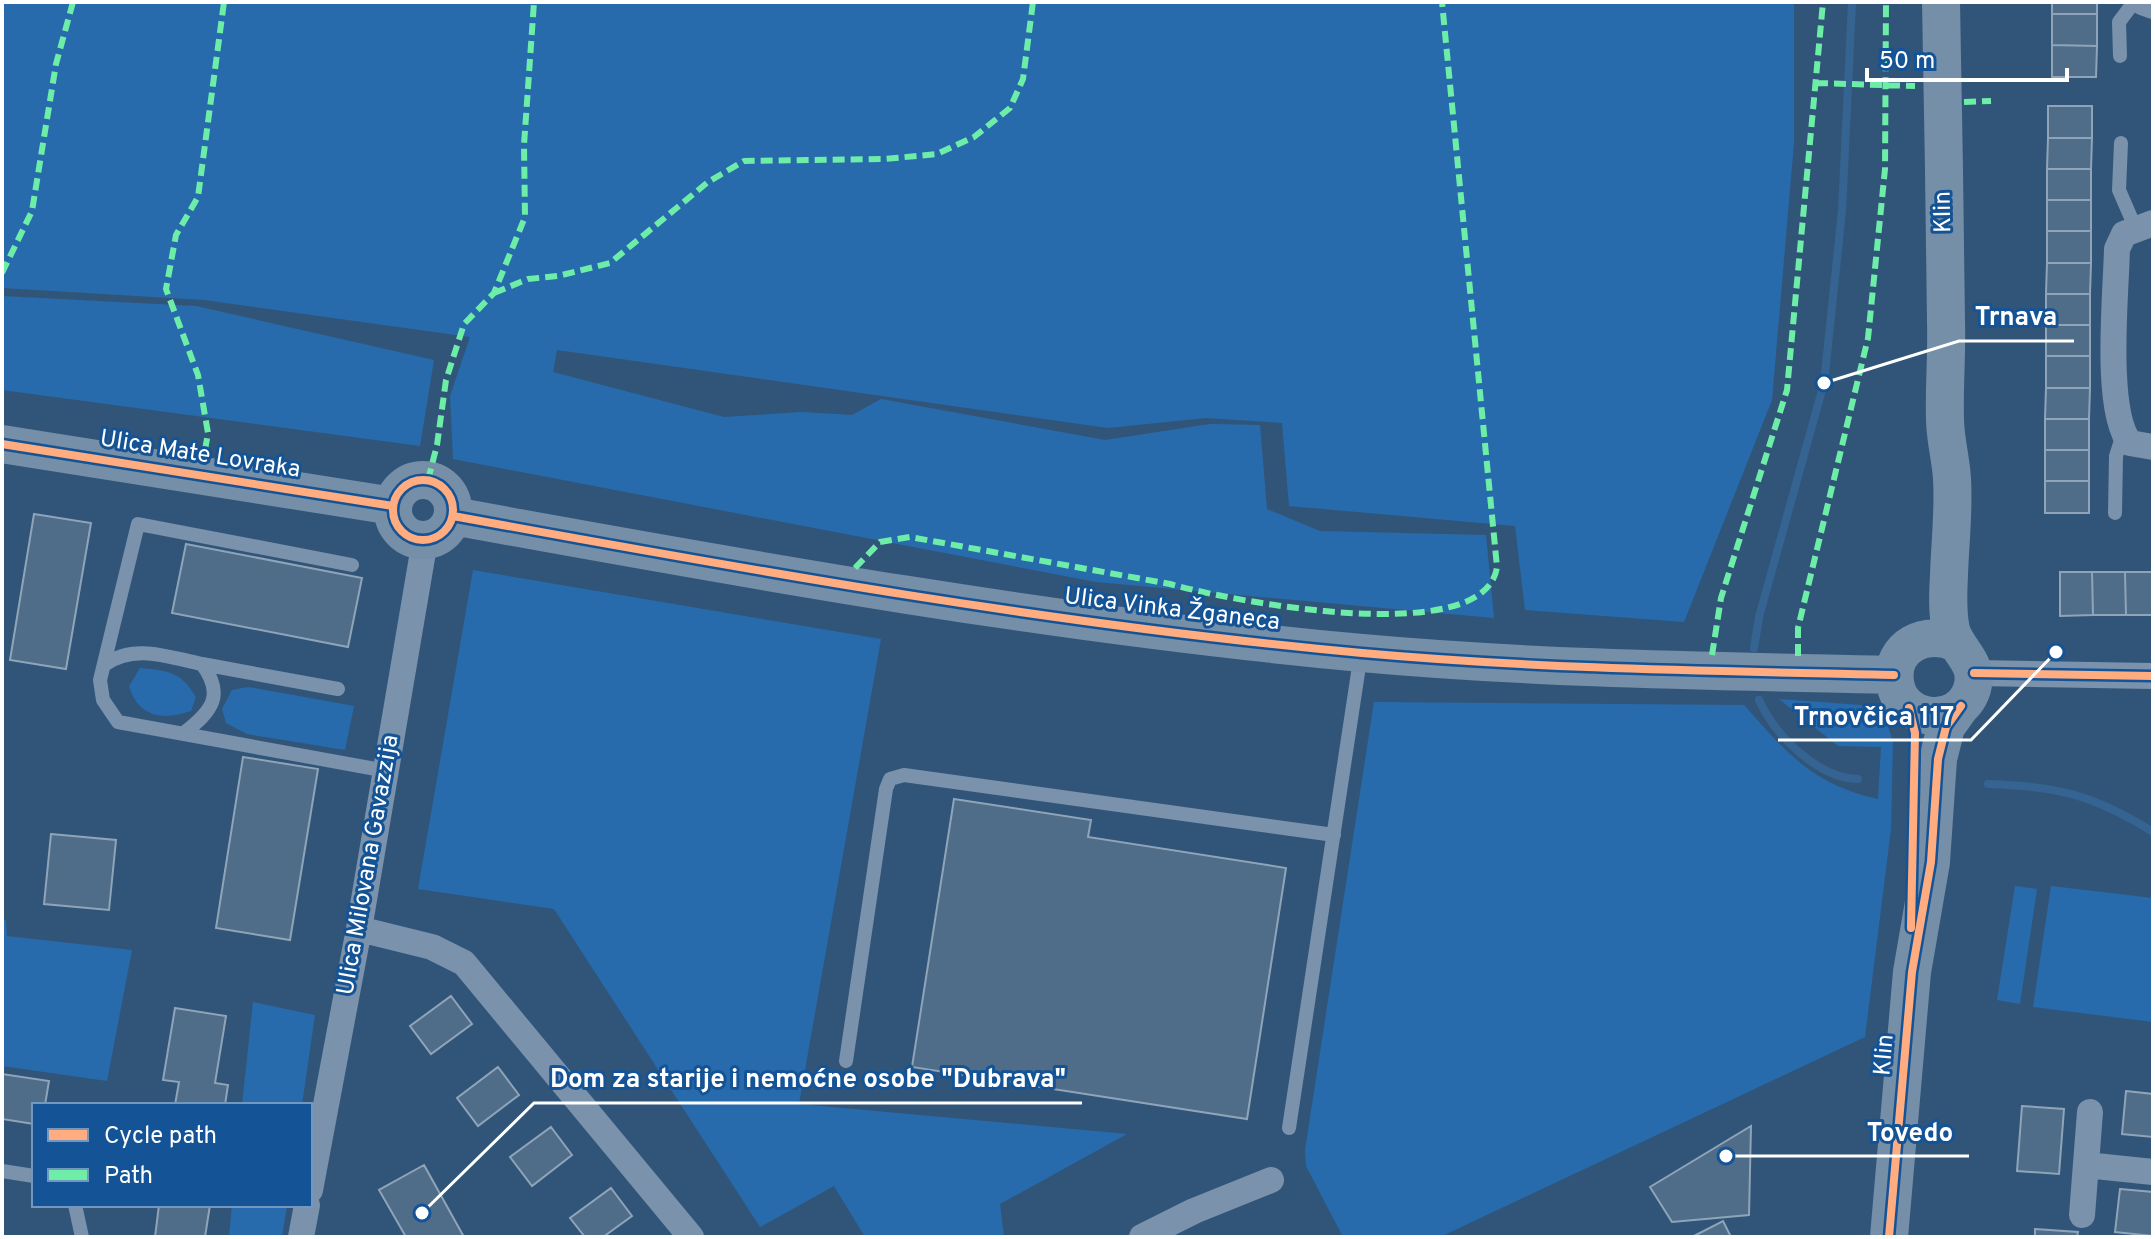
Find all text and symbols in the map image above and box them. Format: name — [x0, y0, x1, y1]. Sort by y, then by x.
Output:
scale bar — [1867, 32, 2067, 82]
text: 50 m — [1879, 47, 1935, 77]
street label: Klin — [1929, 191, 1959, 233]
callout: Trnava — [1959, 291, 2074, 341]
text: Trnava — [1975, 302, 2057, 335]
street label: Ulica Mate Lovraka — [98, 424, 302, 486]
street label: Ulica Vinka Žganeca — [1062, 580, 1282, 638]
callout: Trnovčica 117 — [1778, 690, 1971, 740]
text: Trnovčica 117 — [1794, 702, 1954, 735]
street label: Ulica Milovana Gavazzija — [331, 732, 407, 998]
street label: Klin — [1868, 1033, 1902, 1077]
callout: Dom za starije i nemoćne osobe "Dubrava" — [534, 1053, 1082, 1103]
text: Dom za starije i nemoćne osobe "Dubrava" — [550, 1064, 1066, 1097]
legend — [32, 1103, 312, 1207]
callout: Tovedo — [1851, 1106, 1969, 1156]
text: Tovedo — [1867, 1118, 1953, 1151]
text: Cycle path — [104, 1122, 217, 1152]
text: Path — [104, 1162, 153, 1192]

